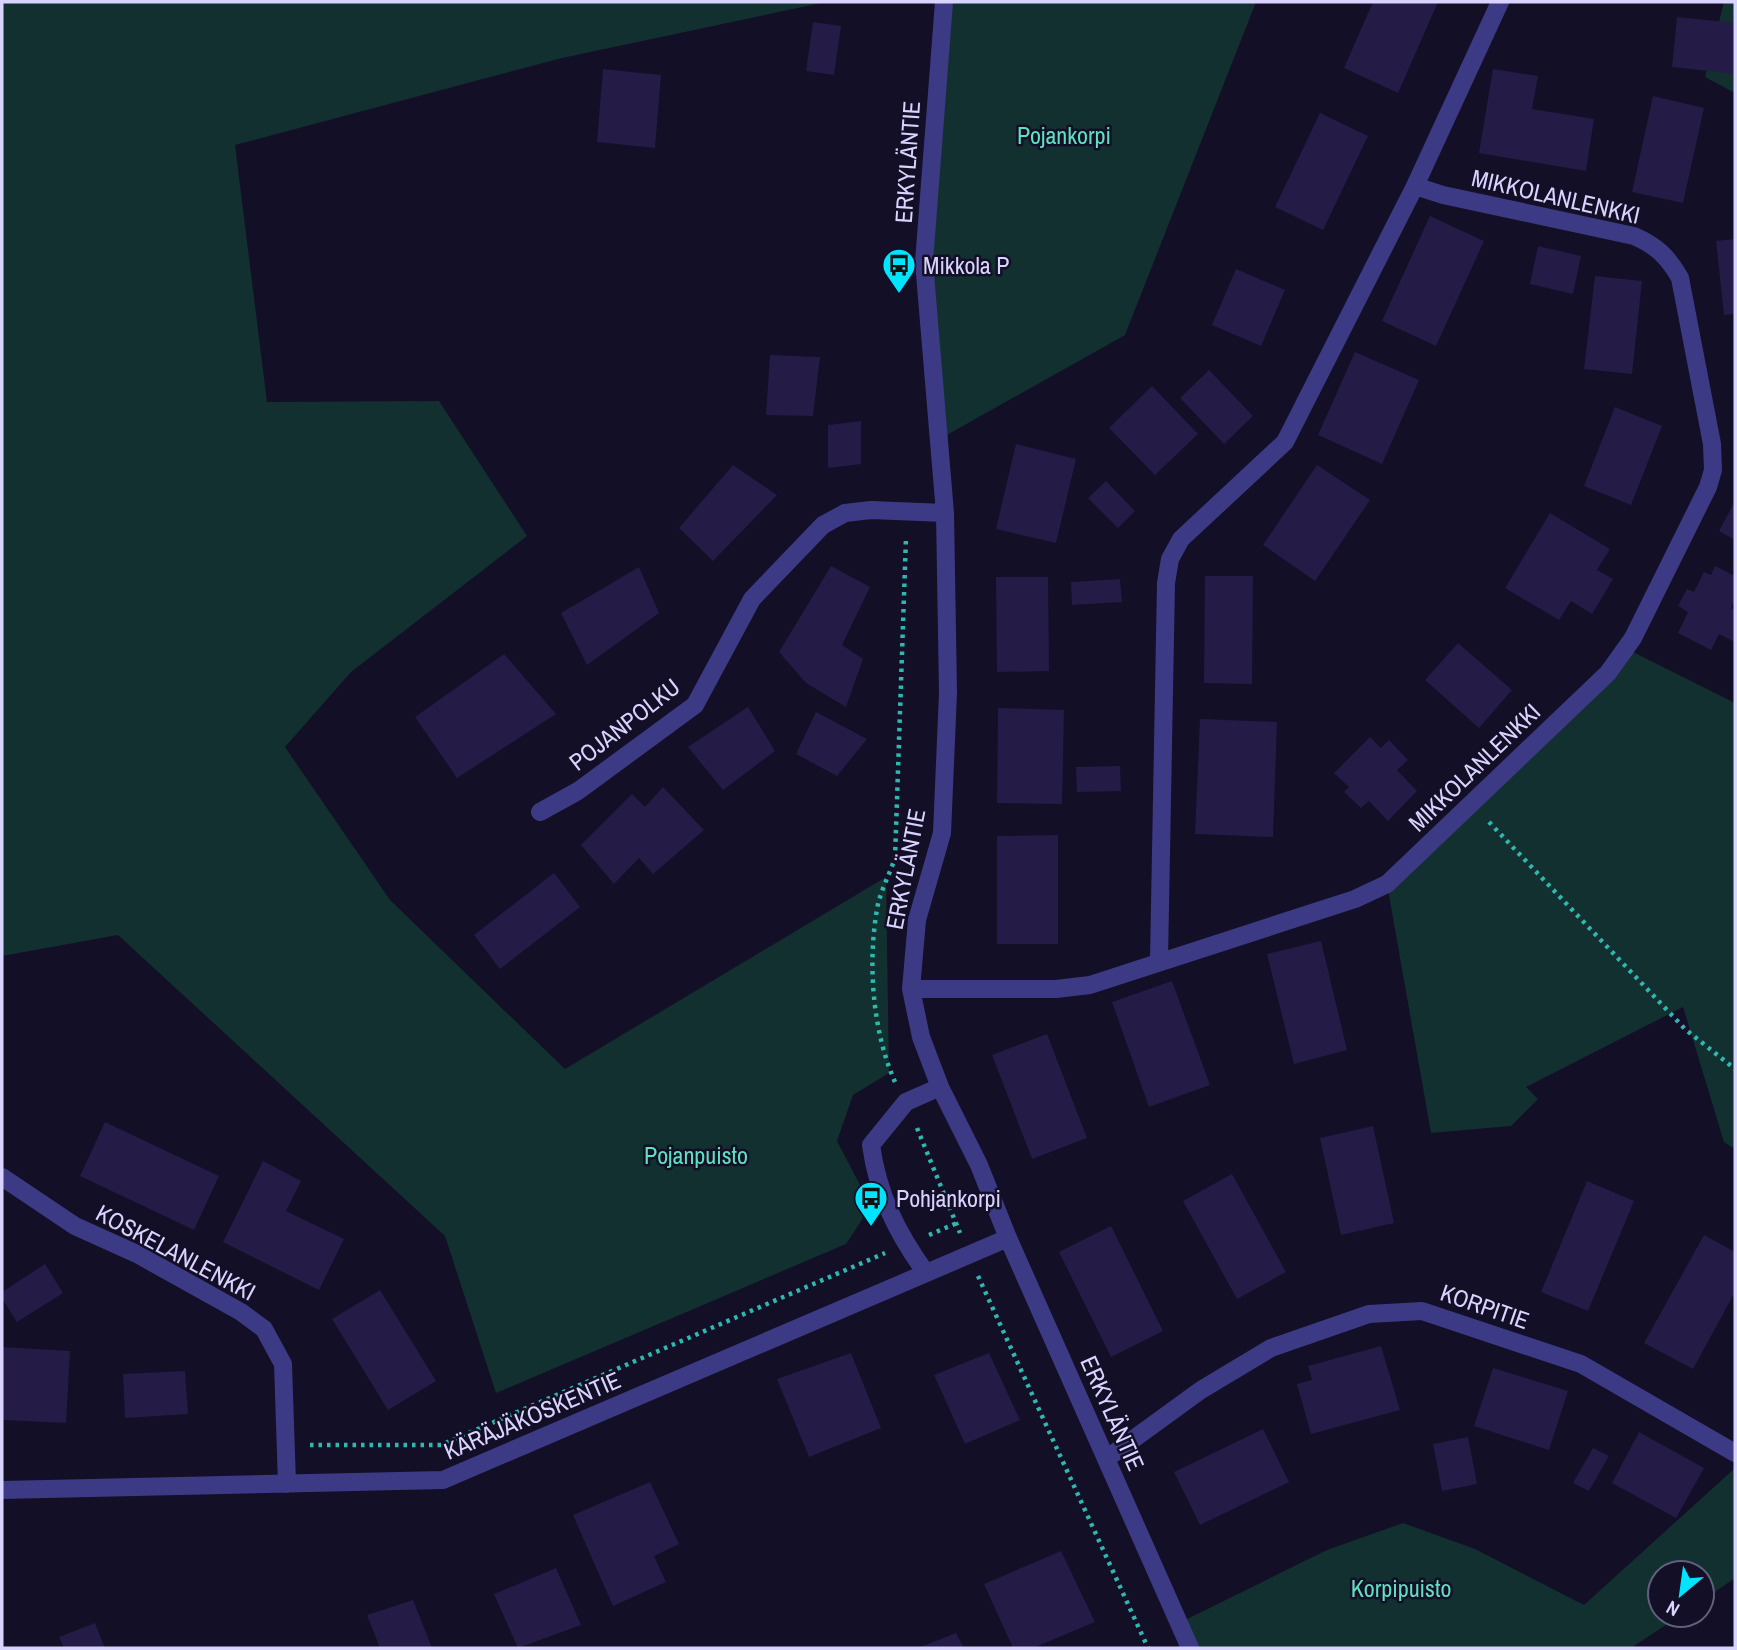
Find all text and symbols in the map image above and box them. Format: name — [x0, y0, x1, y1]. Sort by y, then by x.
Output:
street label: ERKYLÄNTIE — [887, 100, 927, 224]
park label: Pojankorpi — [1017, 119, 1111, 151]
street label: MIKKOLANLENKKI — [1469, 161, 1643, 231]
bus stop icon: Mikkola P — [880, 246, 918, 295]
place label: Mikkola P — [923, 249, 1009, 281]
street label: POJANPOLKU — [562, 671, 686, 777]
street label: MIKKOLANLENKKI — [1401, 696, 1547, 838]
street label: ERKYLÄNTIE — [878, 806, 932, 932]
park label: Pojanpuisto — [644, 1139, 748, 1171]
bus stop icon: Pohjankorpi — [852, 1179, 890, 1228]
place label: Pohjankorpi — [896, 1182, 1001, 1214]
street label: KOSKELANLENKKI — [91, 1197, 261, 1307]
street label: KORPITIE — [1436, 1276, 1534, 1336]
street label: ERKYLÄNTIE — [1073, 1351, 1153, 1475]
street label: KÄRÄJÄKOSKENTIE — [439, 1363, 625, 1467]
north arrow — [1646, 1559, 1716, 1629]
park label: Korpipuisto — [1351, 1572, 1451, 1604]
text: N — [1662, 1595, 1684, 1623]

